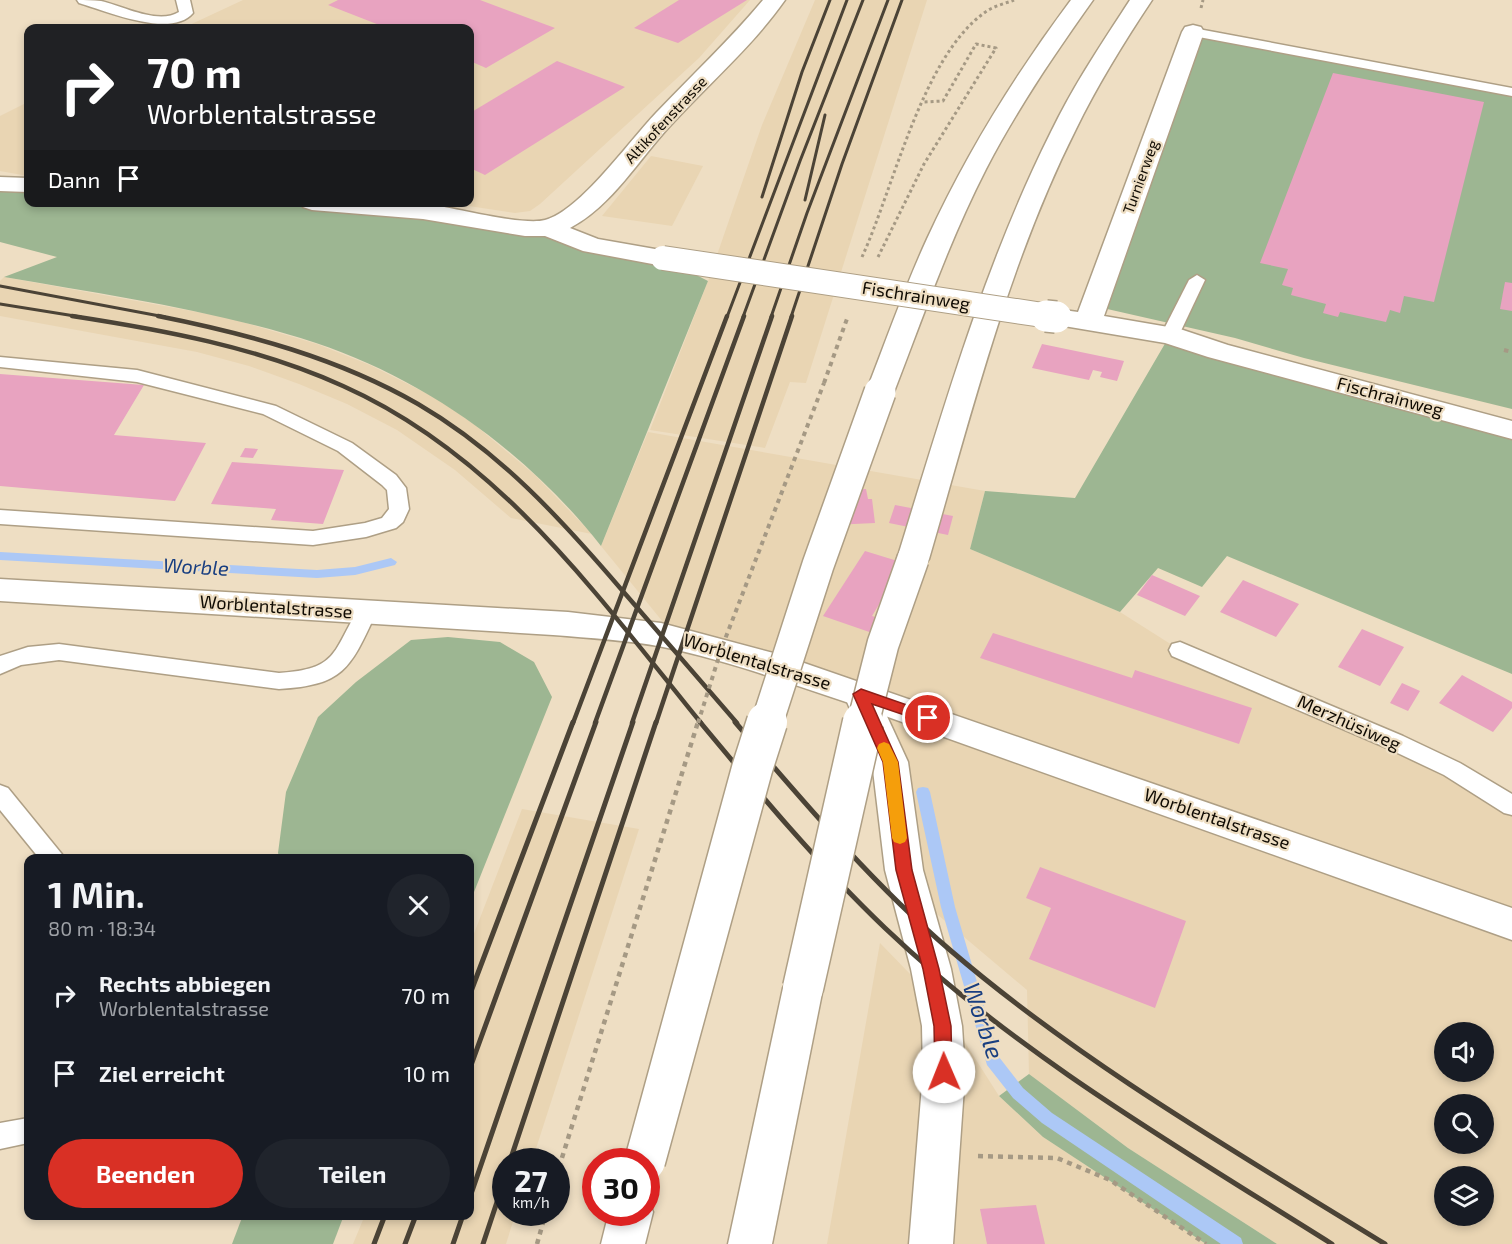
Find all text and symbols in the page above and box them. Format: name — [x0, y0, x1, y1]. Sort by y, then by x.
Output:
text: 70 m — [147, 46, 242, 96]
icon: right — [48, 48, 126, 126]
street label: Altikofenstrasse — [620, 72, 710, 167]
text: Worblentalstrasse — [147, 97, 377, 129]
street label: Turnierweg — [1118, 137, 1162, 216]
icon: arrive — [112, 162, 145, 195]
text: Dann — [48, 166, 100, 192]
street label: Fischrainweg — [861, 276, 972, 314]
street label: Fischrainweg — [1335, 371, 1446, 421]
water label: Worble — [163, 552, 230, 580]
street label: Worblentalstrasse — [199, 590, 353, 622]
street label: Worblentalstrasse — [681, 628, 834, 694]
street label: Merzhüsiweg — [1294, 690, 1404, 755]
pin — [902, 692, 953, 743]
icon: arrive — [911, 701, 944, 734]
street label: Worblentalstrasse — [1141, 783, 1293, 853]
text: 1 Min. — [48, 872, 145, 915]
button: close — [387, 874, 450, 937]
text: 80 m · 18:34 — [48, 916, 156, 940]
text: Rechts abbiegen — [99, 970, 271, 996]
water label: Worble — [958, 978, 1011, 1063]
icon: right — [48, 979, 81, 1012]
text: 70 m — [401, 982, 450, 1008]
text: Worblentalstrasse — [99, 996, 269, 1020]
map controls — [1434, 1022, 1494, 1226]
button: sound — [1434, 1022, 1494, 1082]
position arrow — [912, 1040, 976, 1104]
icon: arrive — [48, 1057, 81, 1090]
text: Ziel erreicht — [99, 1060, 225, 1086]
text: 10 m — [404, 1060, 450, 1086]
button: search — [1434, 1094, 1494, 1154]
button: Beenden — [48, 1139, 243, 1208]
button: Teilen — [255, 1139, 450, 1208]
speed limit sign: 30 — [582, 1148, 660, 1226]
text: 27 — [514, 1162, 548, 1198]
button: layers — [1434, 1166, 1494, 1226]
text: km/h — [512, 1193, 550, 1211]

